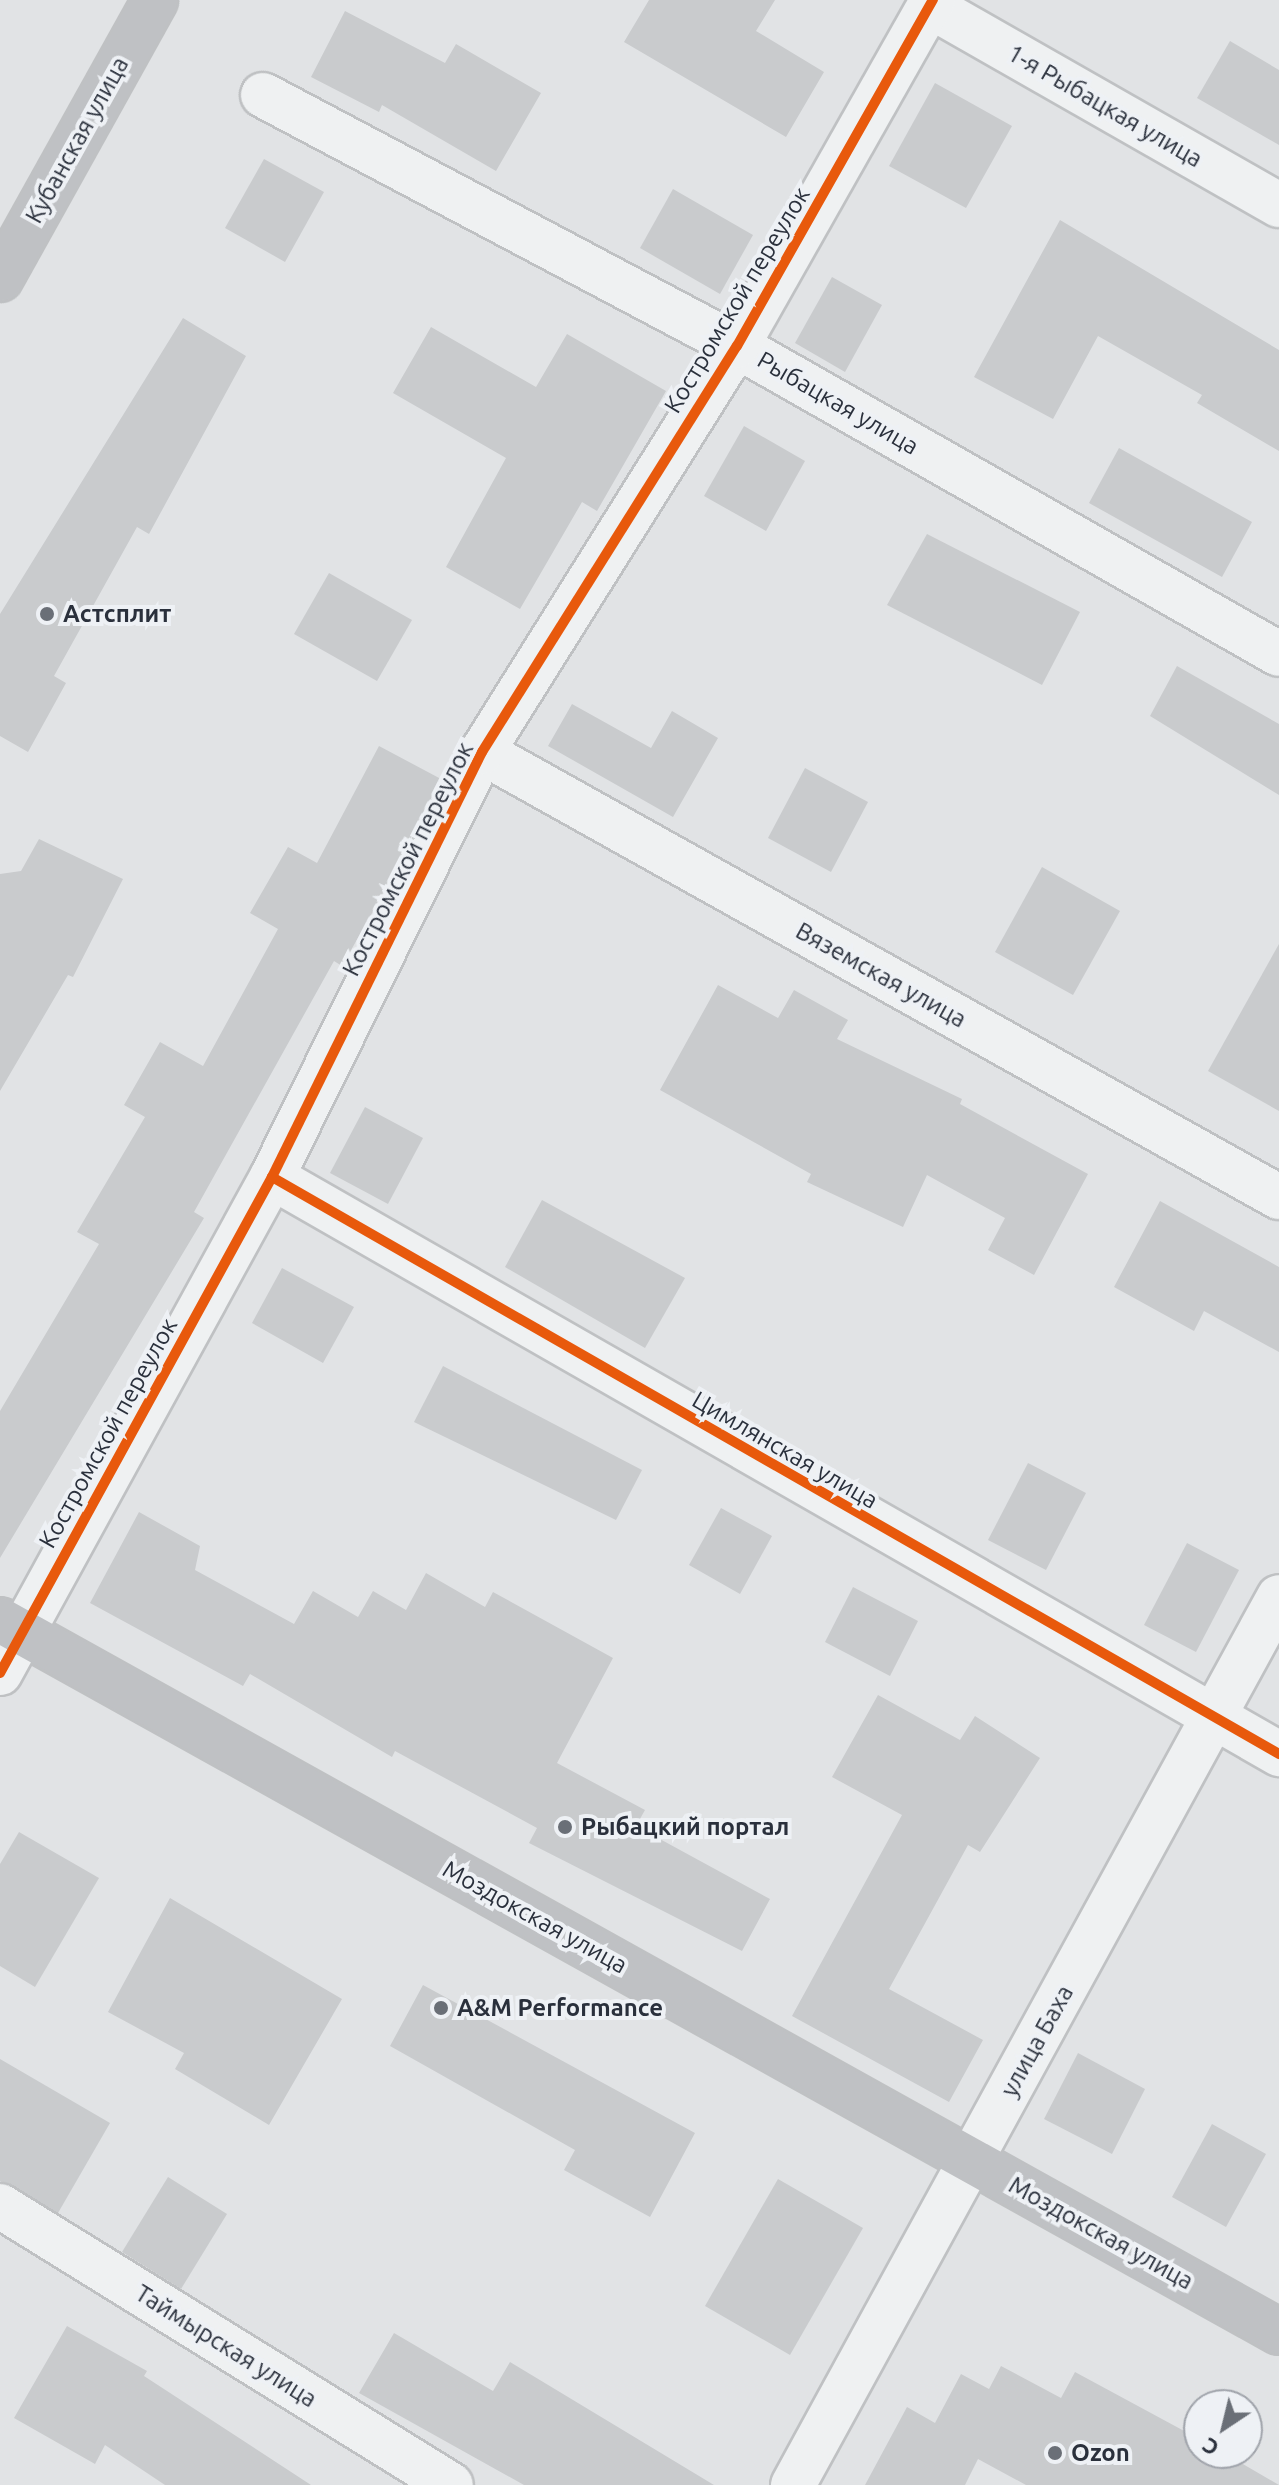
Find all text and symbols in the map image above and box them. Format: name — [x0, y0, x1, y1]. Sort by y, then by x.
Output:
street label: 1-я Рыбацкая улица — [1002, 38, 1208, 174]
street label: Кубанская улица — [19, 52, 135, 228]
street label: Костромской переулок — [658, 182, 816, 418]
street label: Рыбацкая улица — [752, 345, 924, 461]
place label: Астсплит — [63, 600, 171, 628]
marker: Астсплит — [38, 605, 56, 623]
street label: Костромской переулок — [336, 737, 480, 981]
street label: Вяземская улица — [791, 916, 971, 1034]
street label: Костромской переулок — [33, 1313, 183, 1553]
street label: Цимлянская улица — [687, 1385, 883, 1515]
place label: Рыбацкий портал — [581, 1813, 789, 1841]
marker: Рыбацкий портал — [556, 1818, 574, 1836]
street label: Моздокская улица — [438, 1854, 632, 1980]
street label: улица Баха — [995, 1980, 1079, 2102]
place label: A&M Performance — [457, 1994, 663, 2022]
marker: A&M Performance — [432, 1999, 450, 2017]
street label: Моздокская улица — [1004, 2170, 1198, 2296]
street label: Таймырская улица — [130, 2279, 322, 2413]
north arrow — [1183, 2389, 1263, 2469]
text: С — [1197, 2433, 1223, 2462]
place label: Ozon — [1071, 2439, 1130, 2467]
marker: Ozon — [1046, 2444, 1064, 2462]

